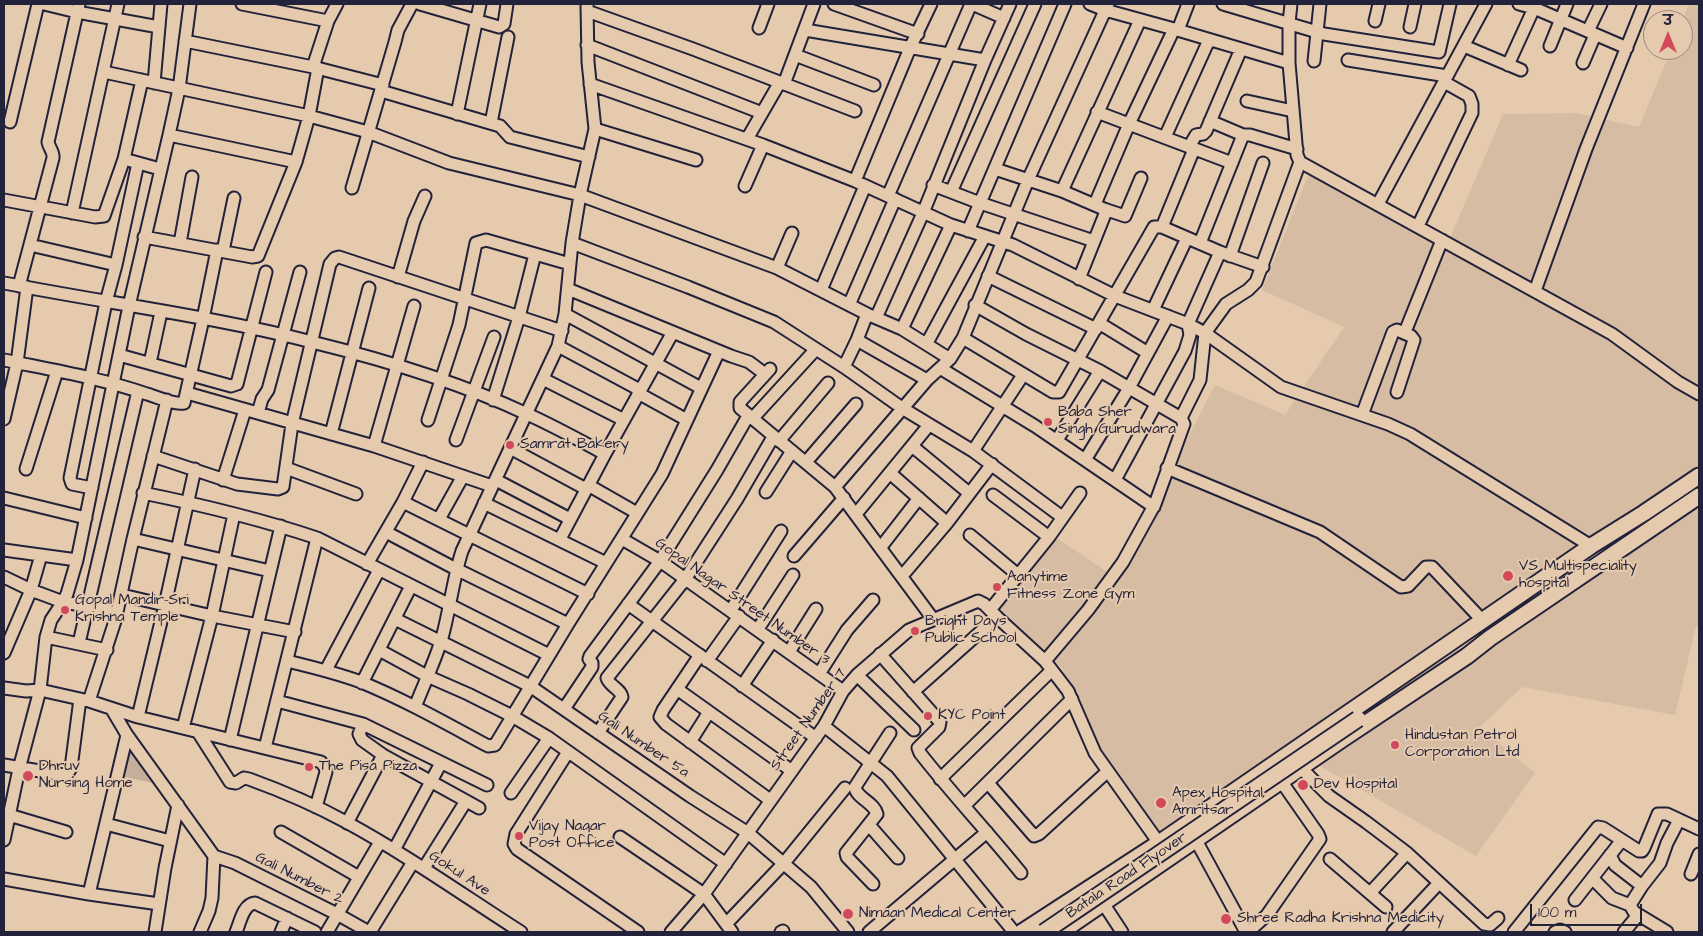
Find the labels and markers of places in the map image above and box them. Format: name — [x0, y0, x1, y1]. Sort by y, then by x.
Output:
place label: Baba Sher Singh Gurudwara — [1058, 404, 1176, 439]
marker: Baba Sher Singh Gurudwara — [1042, 416, 1054, 428]
place label: Samrat Bakery — [520, 436, 629, 454]
marker: Samrat Bakery — [504, 439, 516, 451]
place label: VS Multispeciality hospital — [1519, 558, 1637, 593]
place label: Aanytime Fitness Zone Gym — [1007, 569, 1135, 604]
marker: VS Multispeciality hospital — [1501, 569, 1515, 583]
marker: Aanytime Fitness Zone Gym — [991, 581, 1003, 593]
place label: Gopal Mandir-Sri Krishna Temple — [75, 592, 189, 627]
marker: Gopal Mandir-Sri Krishna Temple — [59, 604, 71, 616]
place label: Bright Days Public School — [925, 613, 1017, 648]
marker: Bright Days Public School — [909, 625, 921, 637]
place label: KYC Point — [938, 707, 1006, 725]
marker: KYC Point — [922, 710, 934, 722]
place label: Hindustan Petrol Corporation Ltd — [1405, 727, 1519, 762]
marker: Hindustan Petrol Corporation Ltd — [1389, 739, 1401, 751]
place label: Dhruv Nursing Home — [39, 758, 133, 793]
place label: The Pisa Pizza — [319, 758, 417, 776]
marker: The Pisa Pizza — [303, 761, 315, 773]
marker: Dhruv Nursing Home — [21, 769, 35, 783]
place label: Dev Hospital — [1314, 776, 1397, 794]
marker: Dev Hospital — [1296, 778, 1310, 792]
place label: Apex Hospital, Amritsar — [1172, 785, 1266, 820]
marker: Apex Hospital, Amritsar — [1154, 796, 1168, 810]
place label: Vijay Nagar Post Office — [529, 818, 614, 853]
marker: Vijay Nagar Post Office — [513, 830, 525, 842]
place label: Nimaan Medical Center — [859, 905, 1016, 923]
marker: Nimaan Medical Center — [841, 907, 855, 921]
place label: Shree Radha Krishna Medicity — [1237, 910, 1444, 928]
marker: Shree Radha Krishna Medicity — [1219, 912, 1233, 926]

